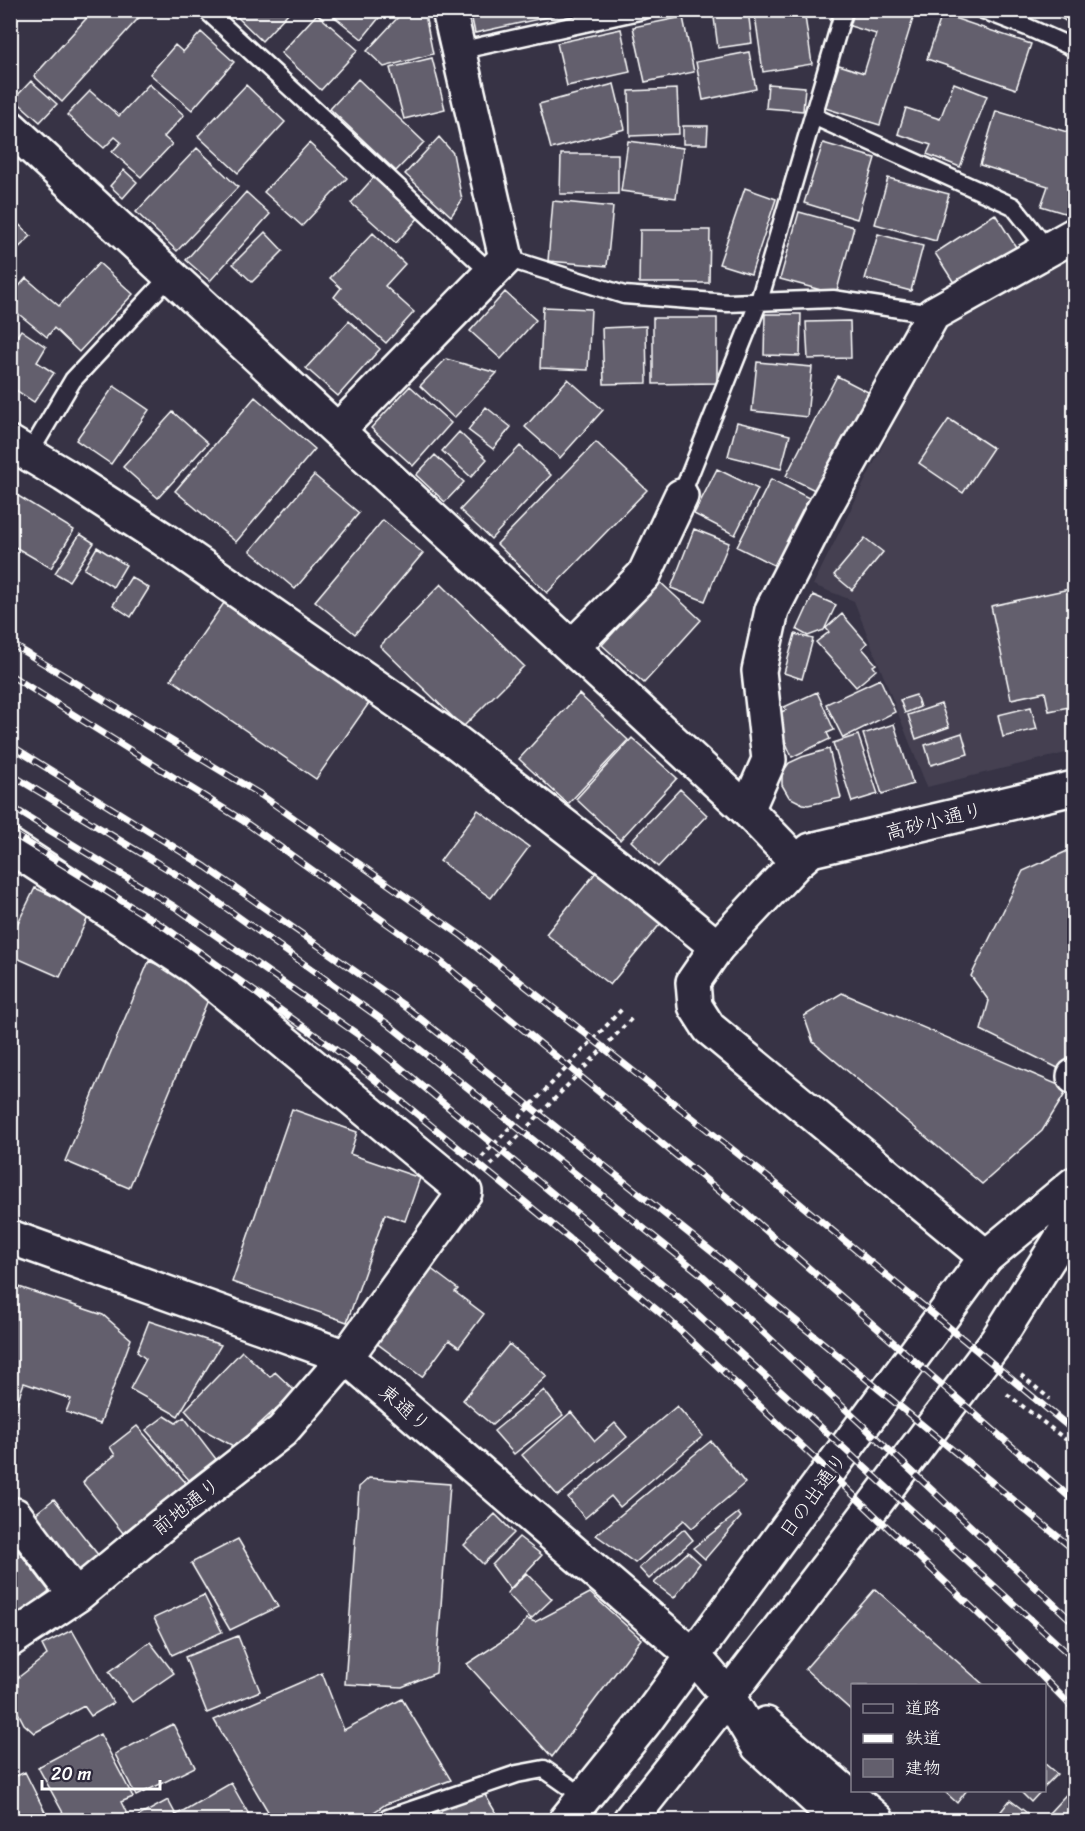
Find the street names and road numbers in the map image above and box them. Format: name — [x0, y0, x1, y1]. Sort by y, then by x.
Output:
street label: 高砂小通り — [881, 792, 987, 851]
street label: 東通り — [371, 1375, 439, 1441]
street label: 日の出通り — [770, 1445, 857, 1546]
street label: 前地通り — [144, 1468, 229, 1545]

